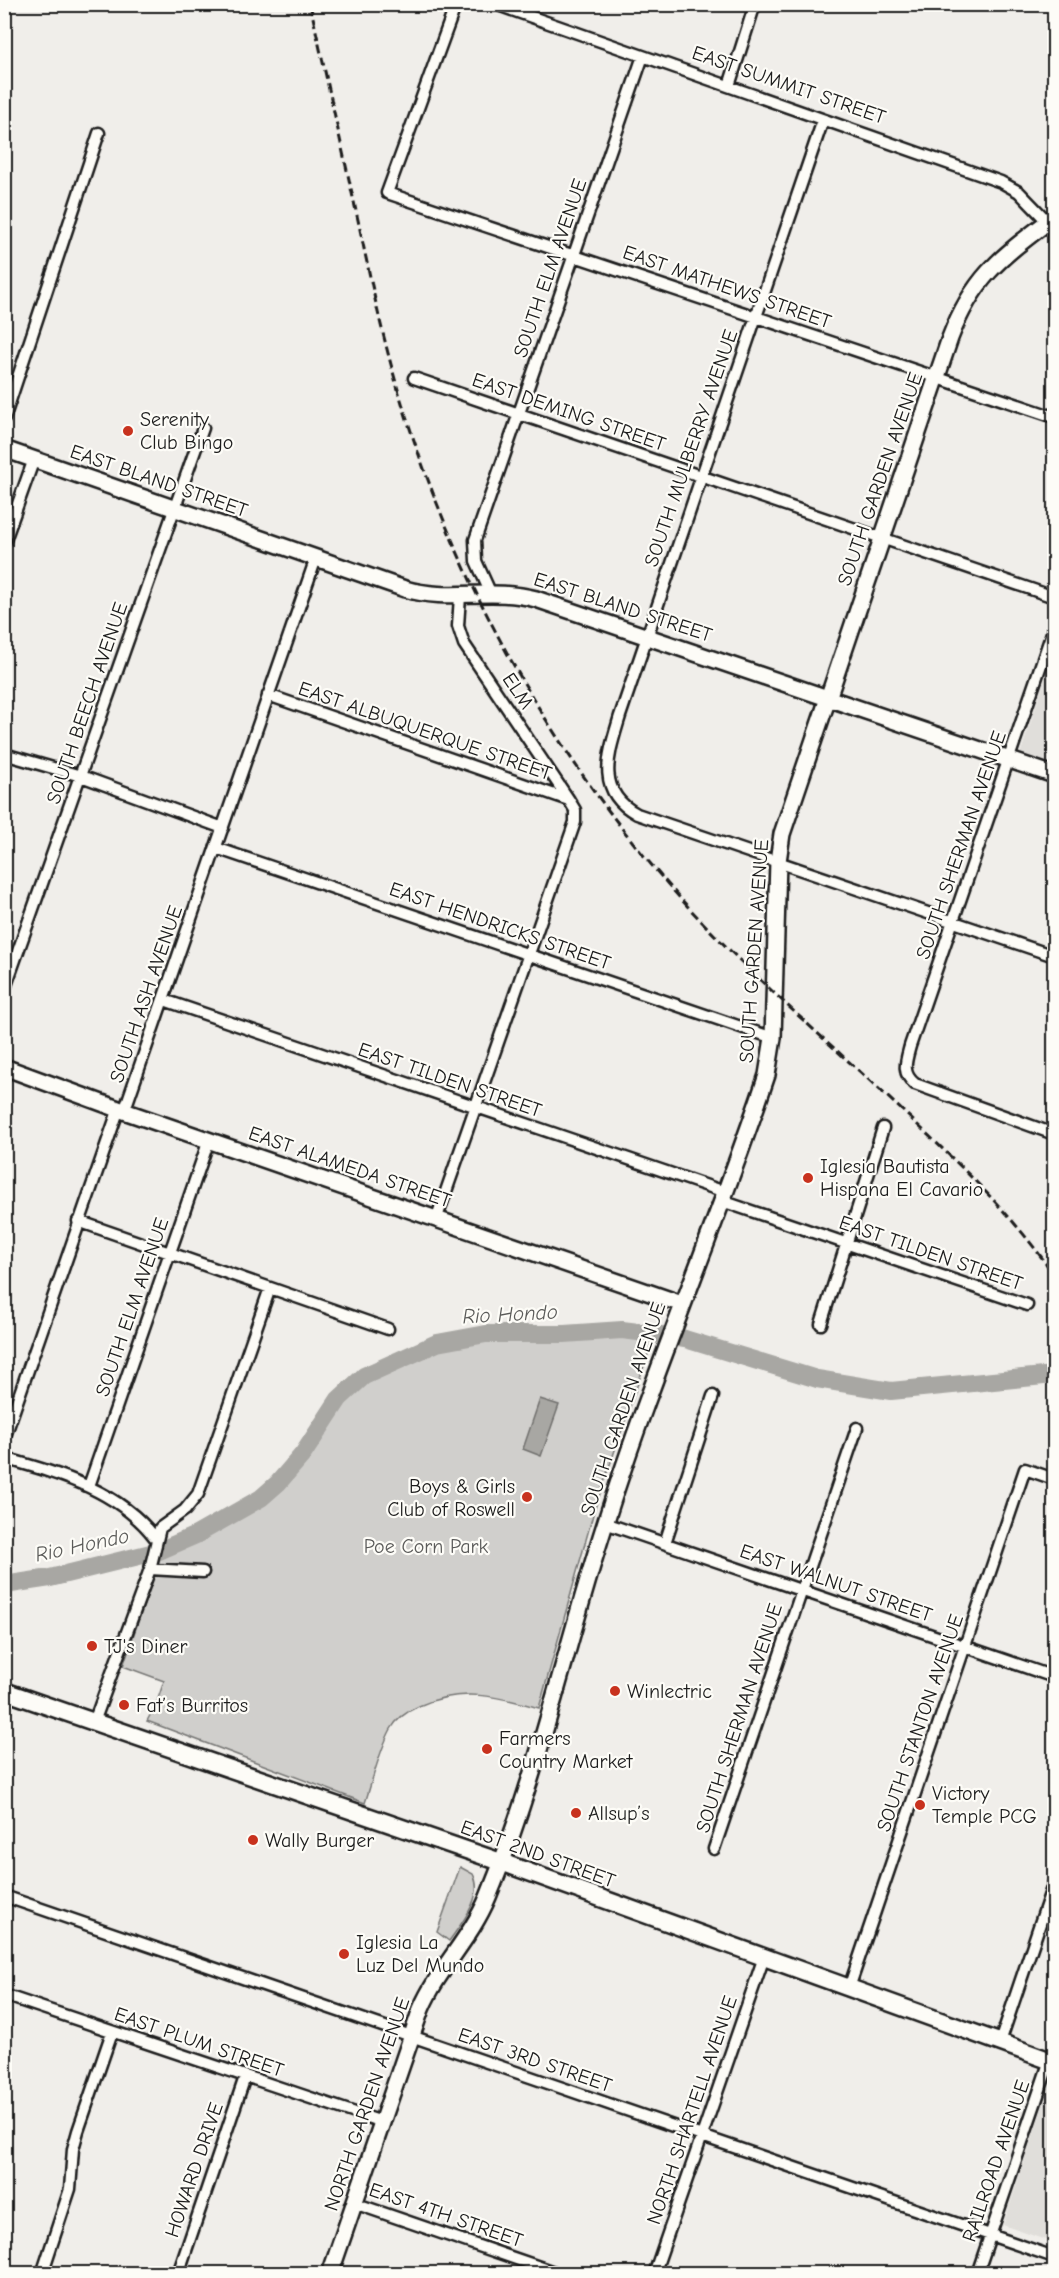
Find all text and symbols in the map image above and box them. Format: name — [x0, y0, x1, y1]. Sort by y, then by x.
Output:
street label: EAST SUMMIT STREET — [689, 41, 889, 129]
street label: SOUTH ELM AVENUE — [509, 176, 591, 360]
street label: EAST MATHEWS STREET — [620, 241, 835, 334]
street label: SOUTH MULBERRY AVENUE — [640, 326, 742, 570]
street label: EAST DEMING STREET — [469, 368, 669, 456]
street label: SOUTH GARDEN AVENUE — [833, 369, 927, 589]
place label: Serenity Club Bingo — [140, 408, 233, 454]
marker: Serenity Club Bingo — [121, 424, 135, 438]
street label: EAST BLAND STREET — [67, 440, 251, 522]
street label: EAST BLAND STREET — [531, 567, 716, 647]
street label: SOUTH BEECH AVENUE — [42, 599, 132, 807]
street label: ELM — [498, 668, 538, 714]
street label: EAST ALBUQUERQUE STREET — [295, 677, 555, 785]
street label: SOUTH SHERMAN AVENUE — [911, 728, 1011, 962]
street label: SOUTH GARDEN AVENUE — [735, 838, 773, 1064]
street label: EAST HENDRICKS STREET — [386, 877, 614, 975]
street label: SOUTH ASH AVENUE — [105, 902, 187, 1086]
street label: EAST TILDEN STREET — [355, 1038, 545, 1122]
street label: EAST ALAMEDA STREET — [246, 1121, 455, 1213]
place label: Iglesia Bautista Hispana El Cavario — [820, 1155, 983, 1201]
marker: Iglesia Bautista Hispana El Cavario — [801, 1171, 815, 1185]
street label: EAST TILDEN STREET — [836, 1211, 1026, 1295]
street label: SOUTH ELM AVENUE — [91, 1215, 173, 1399]
street label: SOUTH GARDEN AVENUE — [576, 1299, 670, 1519]
water label: Rio Hondo — [462, 1300, 558, 1328]
place label: Boys & Girls Club of Roswell — [387, 1475, 515, 1521]
marker: Boys & Girls Club of Roswell — [520, 1490, 534, 1504]
water label: Rio Hondo — [33, 1523, 131, 1567]
park label: Poe Corn Park — [364, 1535, 489, 1558]
street label: EAST WALNUT STREET — [737, 1539, 936, 1627]
street label: SOUTH SHERMAN AVENUE — [691, 1601, 787, 1835]
street label: SOUTH STANTON AVENUE — [872, 1611, 968, 1835]
place label: TJ's Diner — [104, 1635, 187, 1658]
marker: TJ's Diner — [85, 1639, 99, 1653]
place label: Winlectric — [627, 1680, 712, 1703]
marker: Winlectric — [608, 1684, 622, 1698]
place label: Fat’s Burritos — [136, 1694, 248, 1717]
marker: Fat’s Burritos — [117, 1698, 131, 1712]
place label: Farmers Country Market — [499, 1727, 634, 1773]
marker: Farmers Country Market — [480, 1742, 494, 1756]
place label: Victory Temple PCG — [932, 1782, 1037, 1828]
marker: Victory Temple PCG — [913, 1798, 927, 1812]
place label: Allsup’s — [588, 1802, 650, 1825]
marker: Allsup’s — [569, 1806, 583, 1820]
street label: EAST 2ND STREET — [458, 1815, 619, 1893]
place label: Wally Burger — [265, 1829, 374, 1852]
marker: Wally Burger — [246, 1833, 260, 1847]
place label: Iglesia La Luz Del Mundo — [356, 1931, 484, 1977]
marker: Iglesia La Luz Del Mundo — [337, 1947, 351, 1961]
street label: NORTH SHARTELL AVENUE — [642, 1993, 742, 2227]
street label: NORTH GARDEN AVENUE — [320, 1994, 414, 2214]
street label: EAST PLUM STREET — [111, 2002, 287, 2082]
street label: EAST 3RD STREET — [455, 2023, 615, 2097]
street label: RAILROAD AVENUE — [958, 2077, 1034, 2245]
street label: HOWARD DRIVE — [160, 2100, 228, 2240]
street label: EAST 4TH STREET — [366, 2178, 526, 2252]

